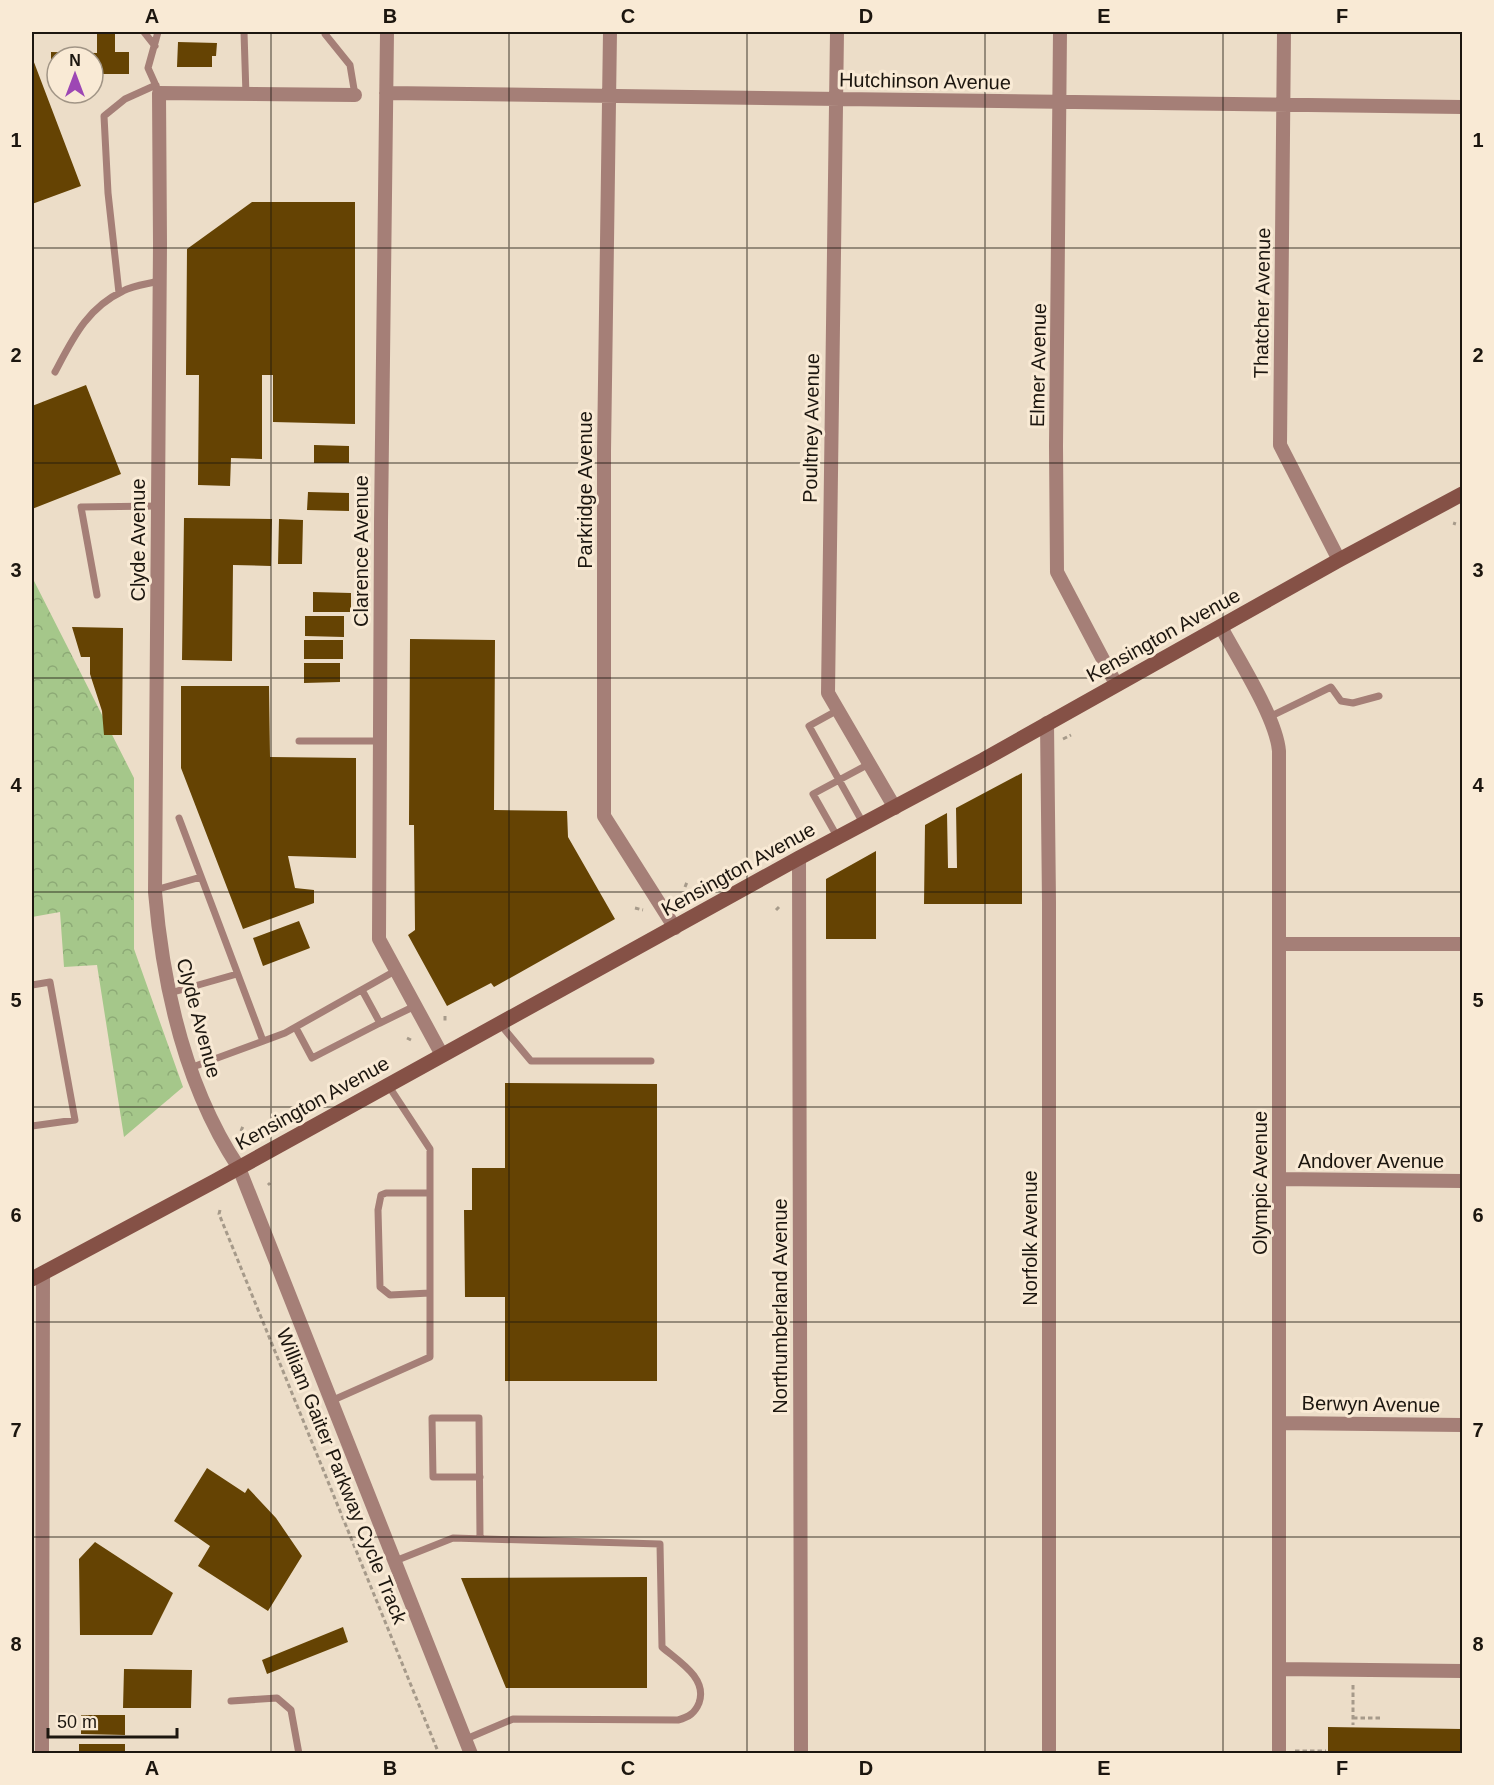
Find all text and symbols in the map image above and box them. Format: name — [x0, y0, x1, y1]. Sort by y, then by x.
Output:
text: A — [145, 5, 159, 27]
text: B — [383, 5, 397, 27]
text: C — [621, 5, 635, 27]
text: D — [859, 5, 873, 27]
text: E — [1097, 5, 1111, 27]
text: F — [1336, 5, 1348, 27]
north arrow — [45, 45, 105, 105]
text: N — [69, 52, 81, 69]
street label: Hutchinson Avenue — [839, 69, 1011, 93]
text: 1 — [10, 129, 22, 151]
text: 1 — [1472, 129, 1484, 151]
street label: Thatcher Avenue — [1250, 227, 1274, 379]
street label: Elmer Avenue — [1026, 303, 1050, 427]
text: 2 — [10, 344, 22, 366]
text: 2 — [1472, 344, 1484, 366]
street label: Poultney Avenue — [799, 353, 823, 503]
street label: Parkridge Avenue — [574, 411, 596, 569]
street label: Clarence Avenue — [350, 475, 372, 627]
street label: Clyde Avenue — [127, 478, 149, 602]
text: 3 — [10, 559, 22, 581]
text: 3 — [1472, 559, 1484, 581]
street label: Kensington Avenue — [1082, 584, 1244, 686]
text: 4 — [10, 774, 22, 796]
text: 4 — [1472, 774, 1484, 796]
street label: Kensington Avenue — [657, 818, 819, 920]
street label: Clyde Avenue — [172, 956, 226, 1080]
text: 5 — [10, 989, 22, 1011]
text: 5 — [1472, 989, 1484, 1011]
street label: Kensington Avenue — [231, 1052, 393, 1154]
street label: Olympic Avenue — [1249, 1111, 1271, 1255]
street label: Andover Avenue — [1298, 1150, 1444, 1172]
street label: Norfolk Avenue — [1019, 1170, 1041, 1306]
street label: Northumberland Avenue — [769, 1198, 791, 1414]
text: 6 — [10, 1204, 22, 1226]
text: 6 — [1472, 1204, 1484, 1226]
street label: William Gaiter Parkway Cycle Track — [272, 1325, 412, 1628]
street label: Berwyn Avenue — [1302, 1392, 1440, 1416]
text: 7 — [10, 1419, 22, 1441]
text: 7 — [1472, 1419, 1484, 1441]
text: 8 — [10, 1633, 22, 1655]
text: 8 — [1472, 1633, 1484, 1655]
scale bar — [48, 1701, 177, 1739]
text: 50 m — [57, 1712, 97, 1732]
text: A — [145, 1757, 159, 1779]
text: B — [383, 1757, 397, 1779]
text: C — [621, 1757, 635, 1779]
text: D — [859, 1757, 873, 1779]
text: E — [1097, 1757, 1111, 1779]
text: F — [1336, 1757, 1348, 1779]

